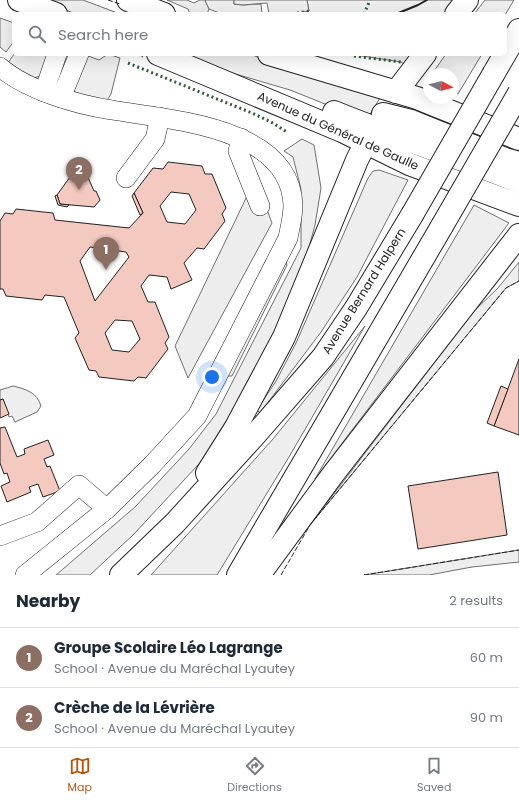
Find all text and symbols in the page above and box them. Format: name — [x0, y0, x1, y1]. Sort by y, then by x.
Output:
search box — [12, 12, 507, 56]
icon: search — [26, 23, 48, 45]
text: Search here — [58, 24, 148, 45]
north arrow — [423, 68, 459, 104]
street label: Avenue du Général de Gaulle — [255, 87, 422, 174]
pin: 2 — [66, 157, 92, 190]
street label: Avenue Bernard Halpern — [318, 224, 410, 357]
pin: 1 — [93, 237, 119, 270]
your location — [202, 367, 222, 387]
text: Nearby — [16, 589, 80, 613]
text: 2 results — [449, 591, 503, 610]
text: Groupe Scolaire Léo Lagrange — [54, 637, 283, 658]
text: 1 — [27, 648, 31, 667]
text: 60 m — [470, 648, 503, 667]
text: School · Avenue du Maréchal Lyautey — [54, 659, 295, 678]
text: Crèche de la Lévrière — [54, 697, 215, 718]
text: 2 — [25, 708, 33, 727]
text: 90 m — [470, 708, 503, 727]
text: School · Avenue du Maréchal Lyautey — [54, 719, 295, 738]
tab: Map — [68, 755, 92, 796]
tab: Directions — [227, 755, 282, 796]
tab: Saved — [417, 755, 451, 796]

